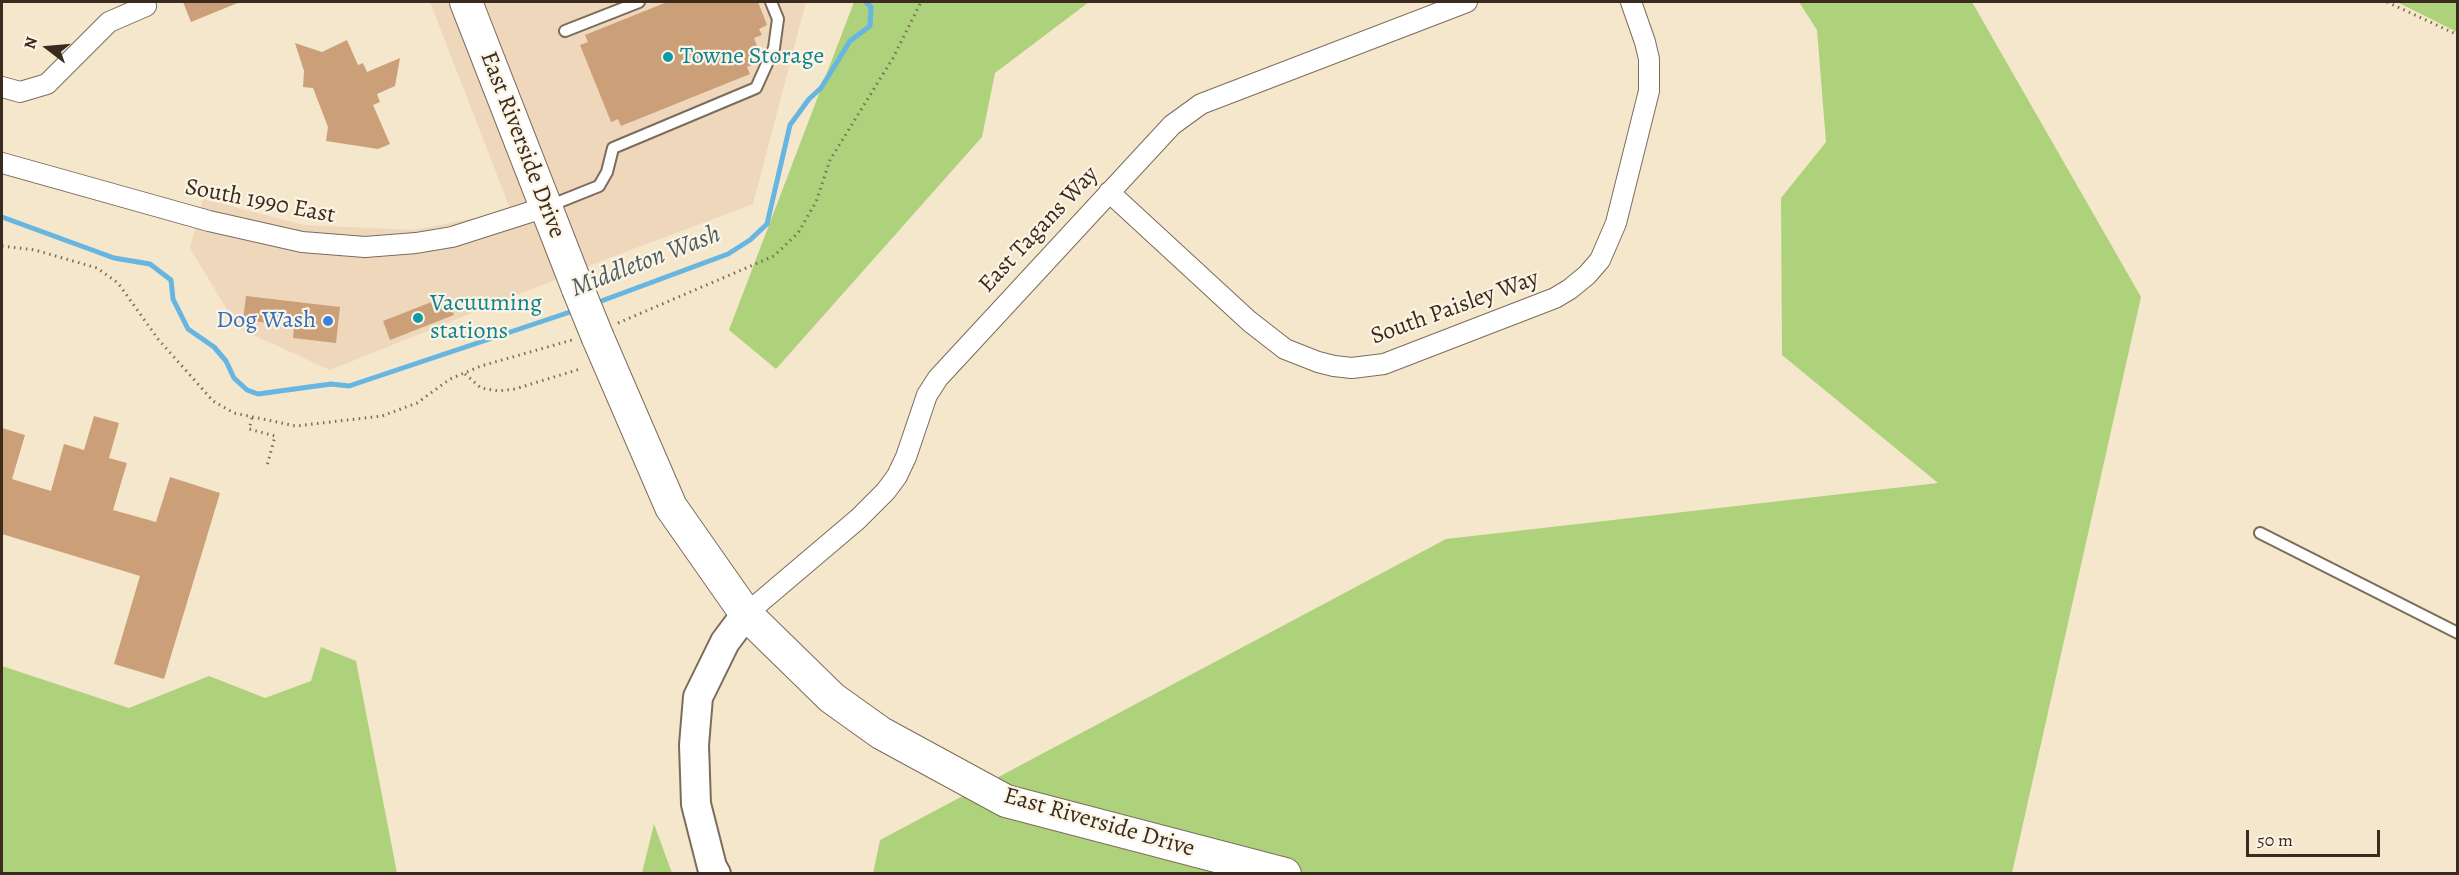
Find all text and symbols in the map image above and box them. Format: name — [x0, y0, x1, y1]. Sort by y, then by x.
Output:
north arrow — [18, 18, 78, 78]
text: N — [19, 34, 43, 52]
place label: Towne Storage — [680, 43, 824, 71]
street label: East Riverside Drive — [473, 48, 571, 242]
marker: Towne Storage — [661, 50, 675, 64]
street label: East Tagans Way — [973, 161, 1105, 299]
street label: South 1990 East — [182, 173, 338, 231]
water label: Middleton Wash — [567, 219, 725, 305]
street label: South Paisley Way — [1367, 264, 1543, 352]
place label: Vacuuming stations — [430, 290, 542, 346]
place label: Dog Wash — [216, 307, 316, 335]
marker: Vacuuming stations — [411, 311, 425, 325]
marker: Dog Wash — [321, 314, 335, 328]
street label: East Riverside Drive — [1000, 782, 1198, 864]
scale bar — [2249, 818, 2382, 856]
text: 50 m — [2257, 828, 2293, 852]

